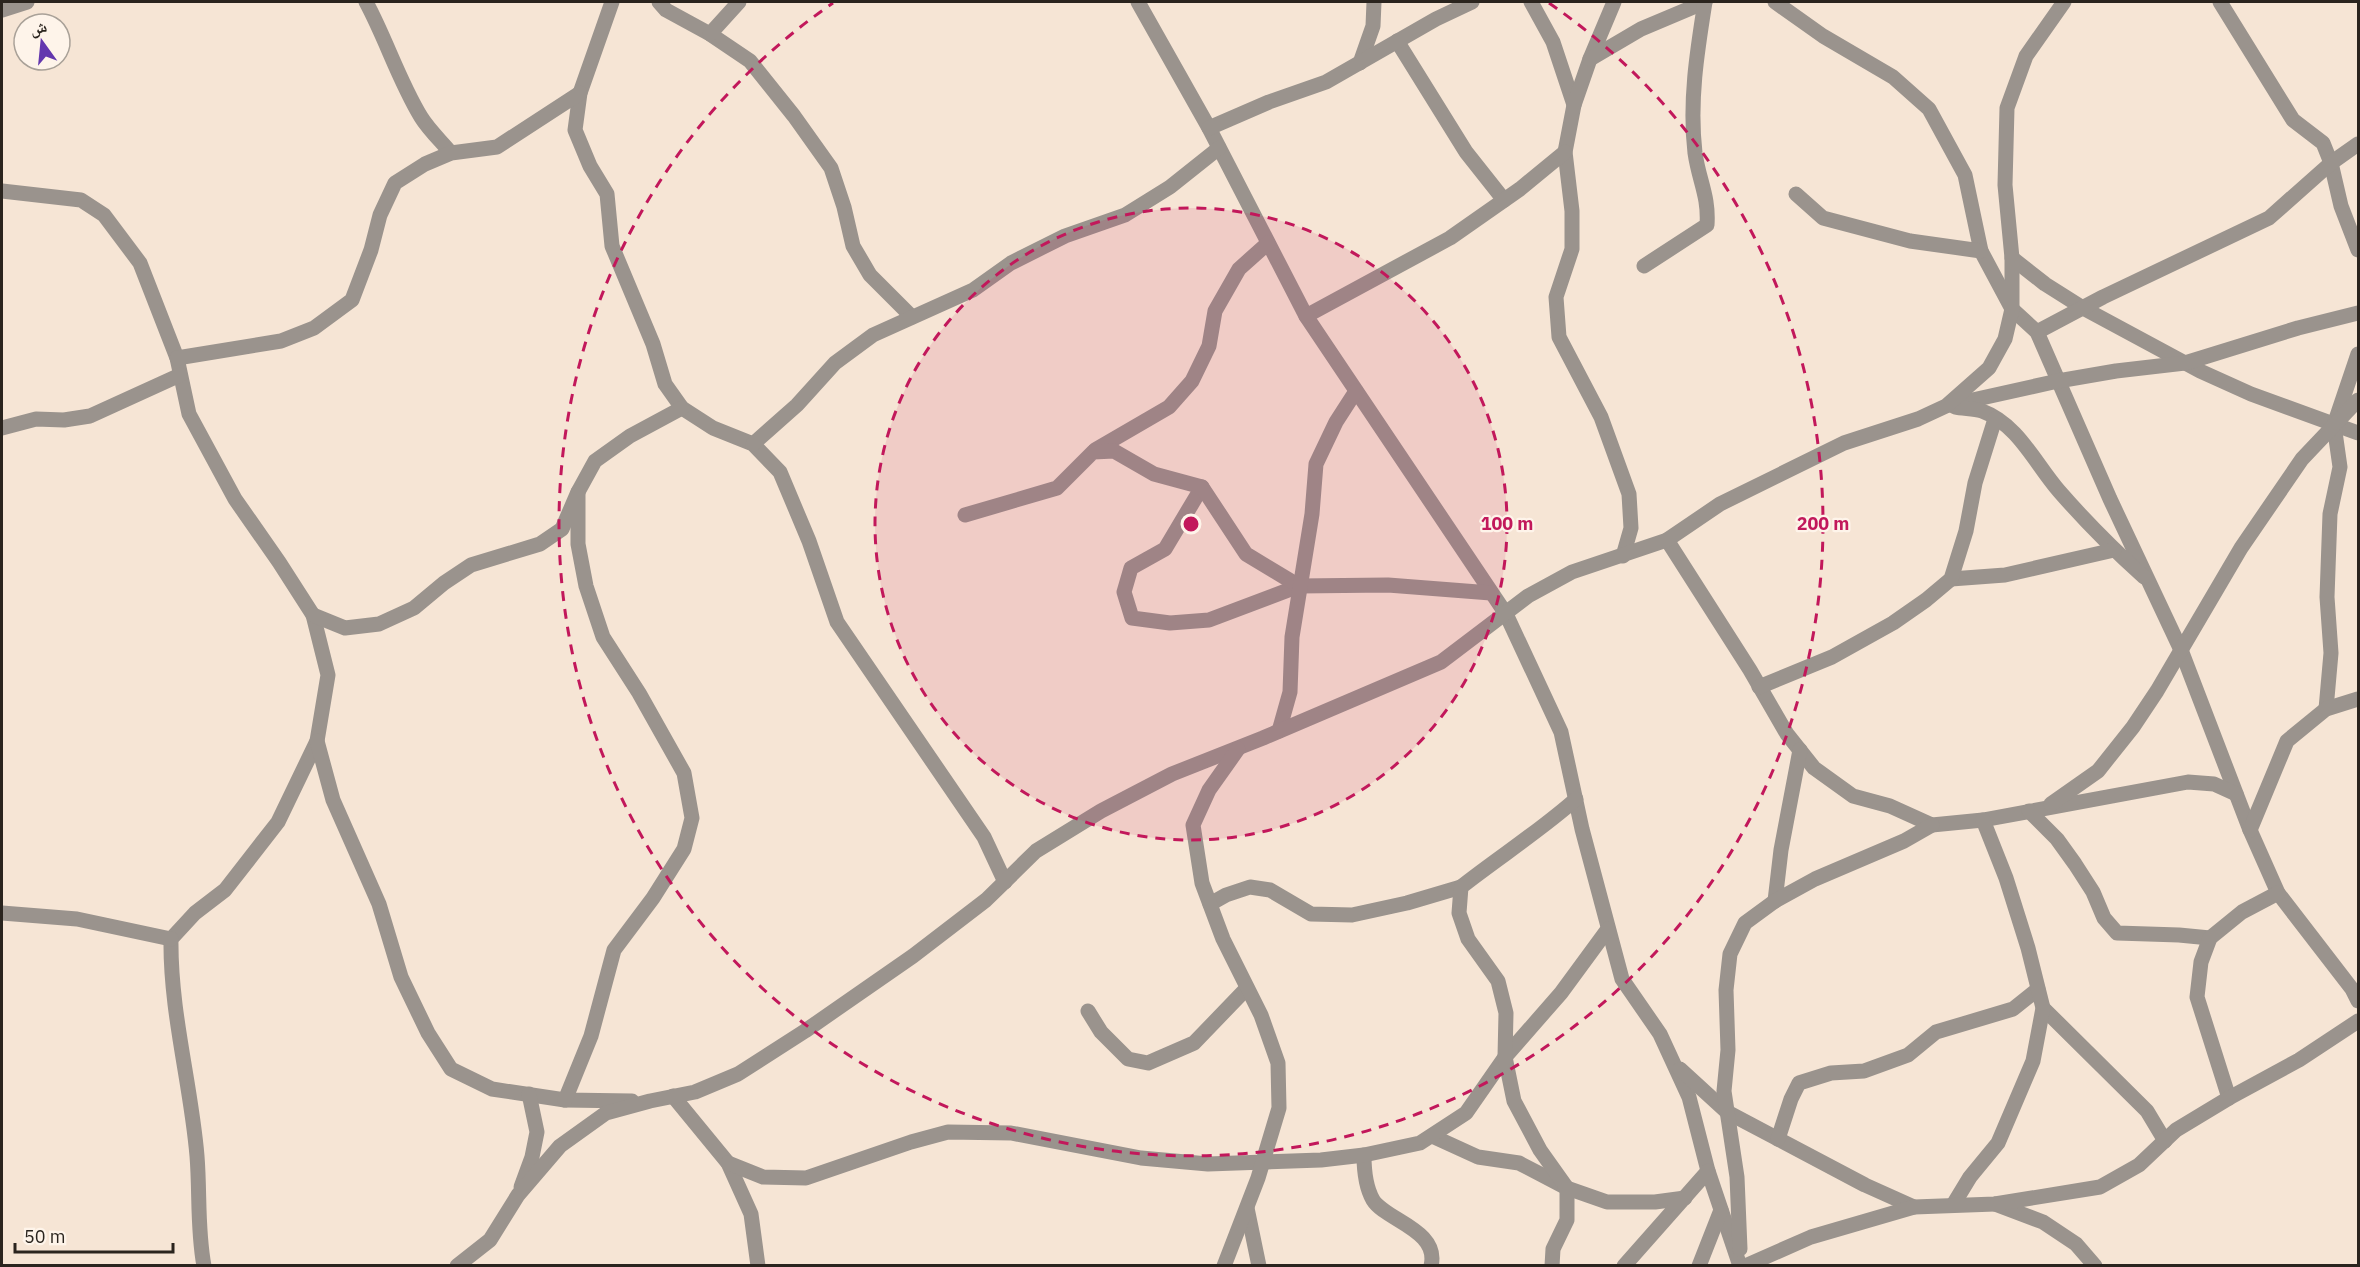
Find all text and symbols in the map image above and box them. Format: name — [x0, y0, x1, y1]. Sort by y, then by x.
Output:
north arrow — [12, 12, 72, 72]
text: ش — [27, 16, 49, 39]
text: 100 m — [1481, 512, 1533, 535]
text: 200 m — [1797, 512, 1849, 535]
centre of rings — [1181, 514, 1201, 534]
scale bar — [15, 1216, 172, 1254]
text: 50 m — [24, 1225, 66, 1248]

